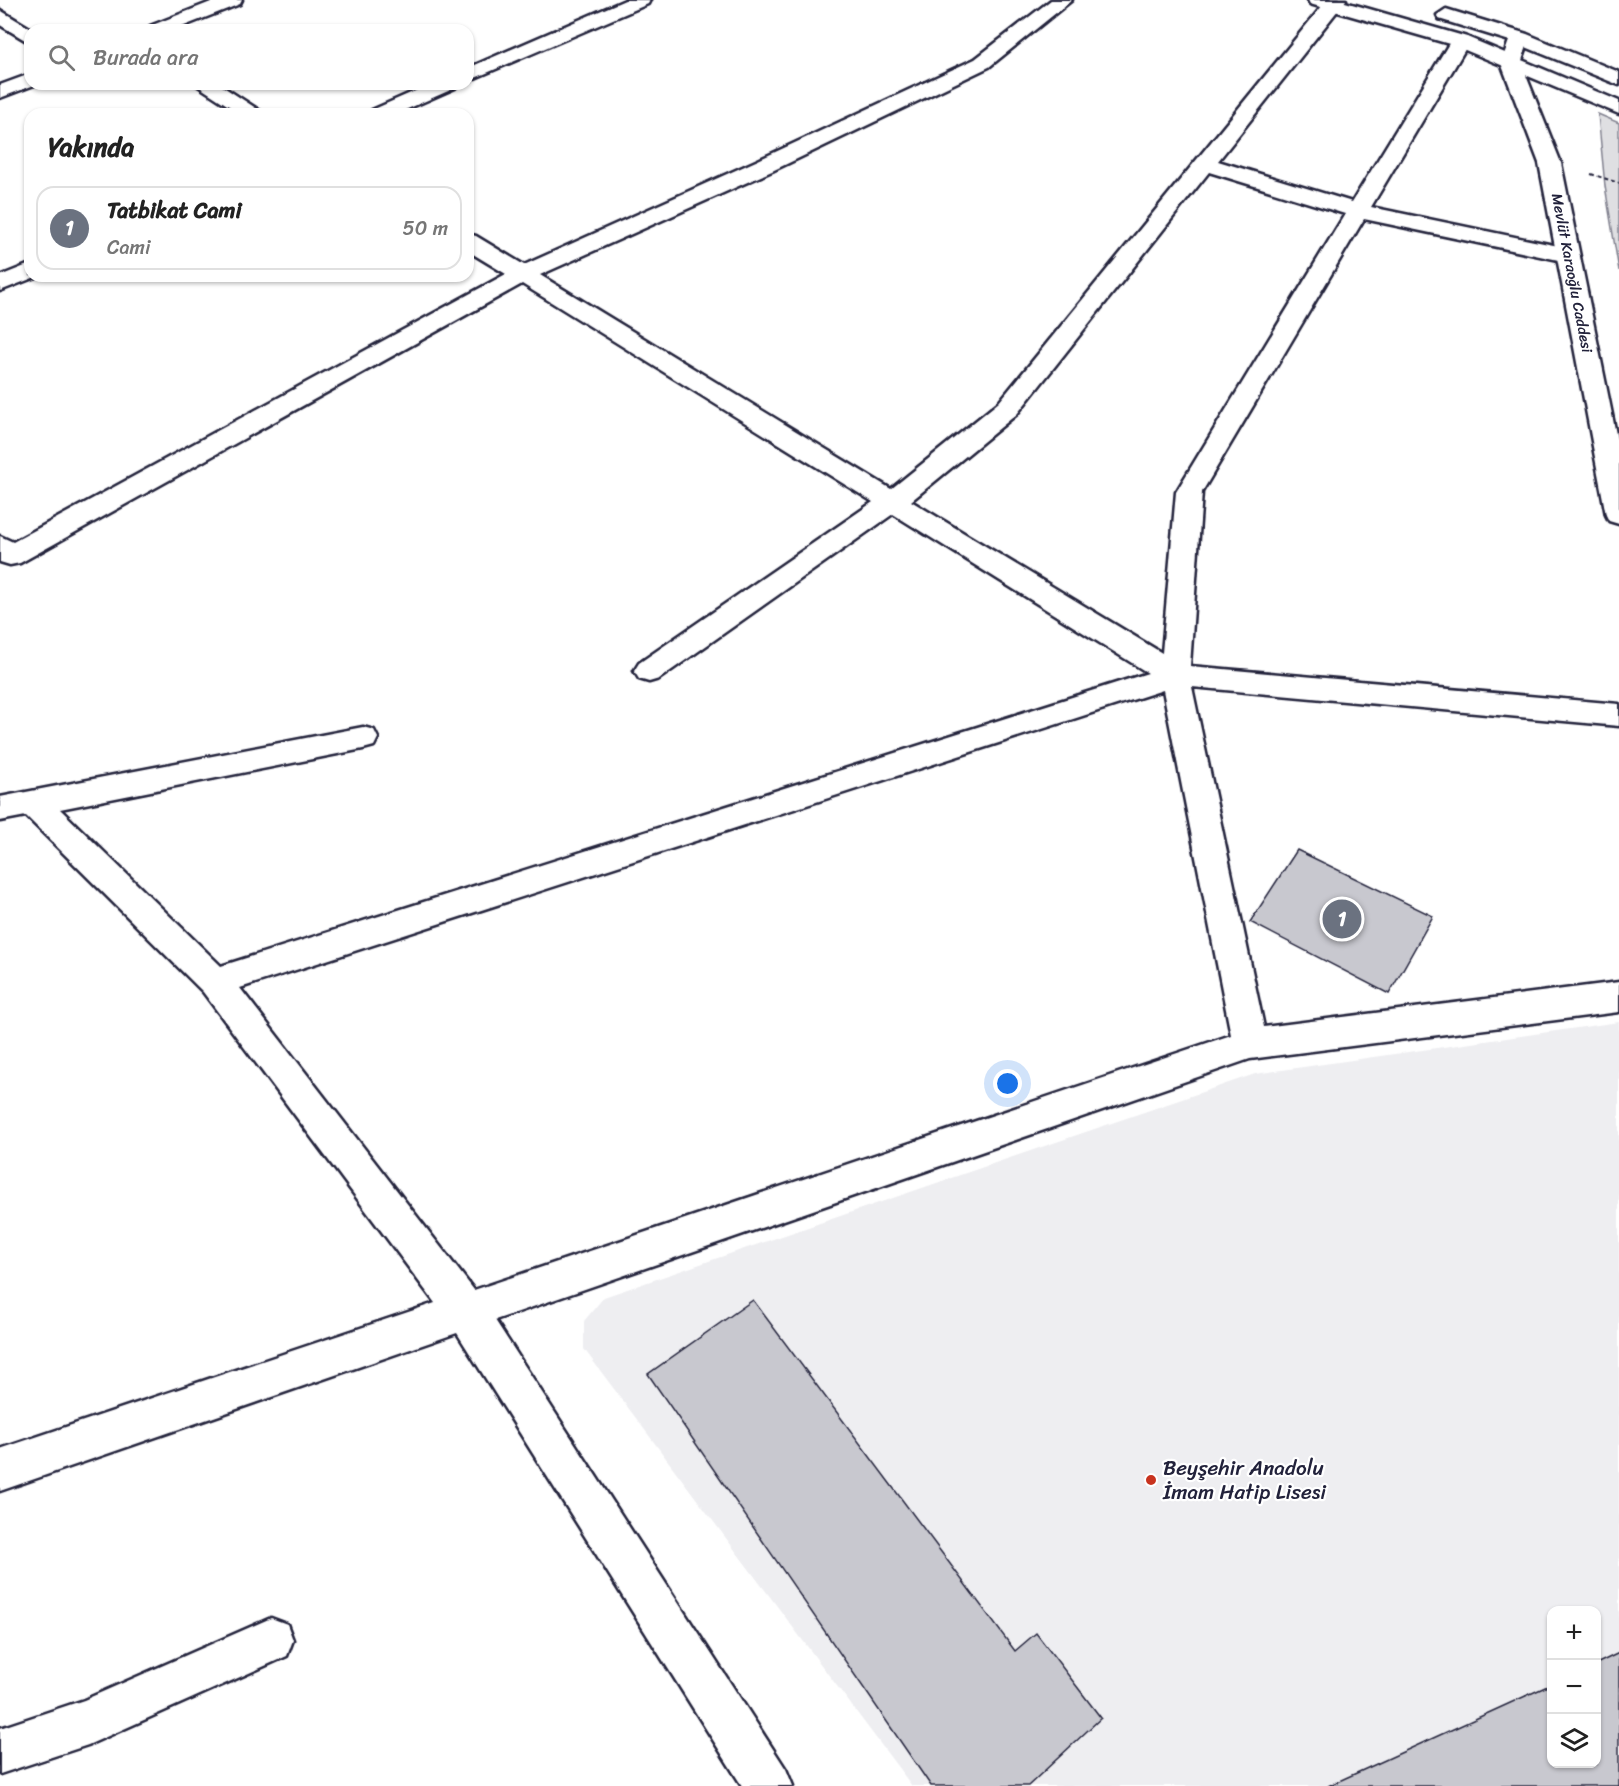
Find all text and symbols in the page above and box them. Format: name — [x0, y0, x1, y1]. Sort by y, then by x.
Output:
search box — [24, 24, 474, 90]
text: Burada ara — [93, 38, 198, 77]
icon: search — [45, 41, 78, 74]
text: Yakında — [48, 124, 134, 170]
text: Tatbikat Cami — [107, 191, 242, 230]
street label: Mevlüt Karaoğlu Caddesi — [1544, 191, 1600, 356]
text: 1 — [65, 211, 74, 246]
text: 50 m — [403, 211, 448, 246]
text: Cami — [107, 230, 150, 265]
pin: 1 — [1322, 896, 1362, 942]
your location — [993, 1069, 1022, 1098]
place label: Beyşehir Anadolu İmam Hatip Lisesi — [1162, 1449, 1327, 1511]
marker: Beyşehir Anadolu İmam Hatip Lisesi — [1144, 1473, 1158, 1487]
map controls — [1547, 1606, 1601, 1768]
button: + — [1547, 1606, 1601, 1660]
button: − — [1547, 1660, 1601, 1714]
button: layers — [1547, 1714, 1601, 1768]

